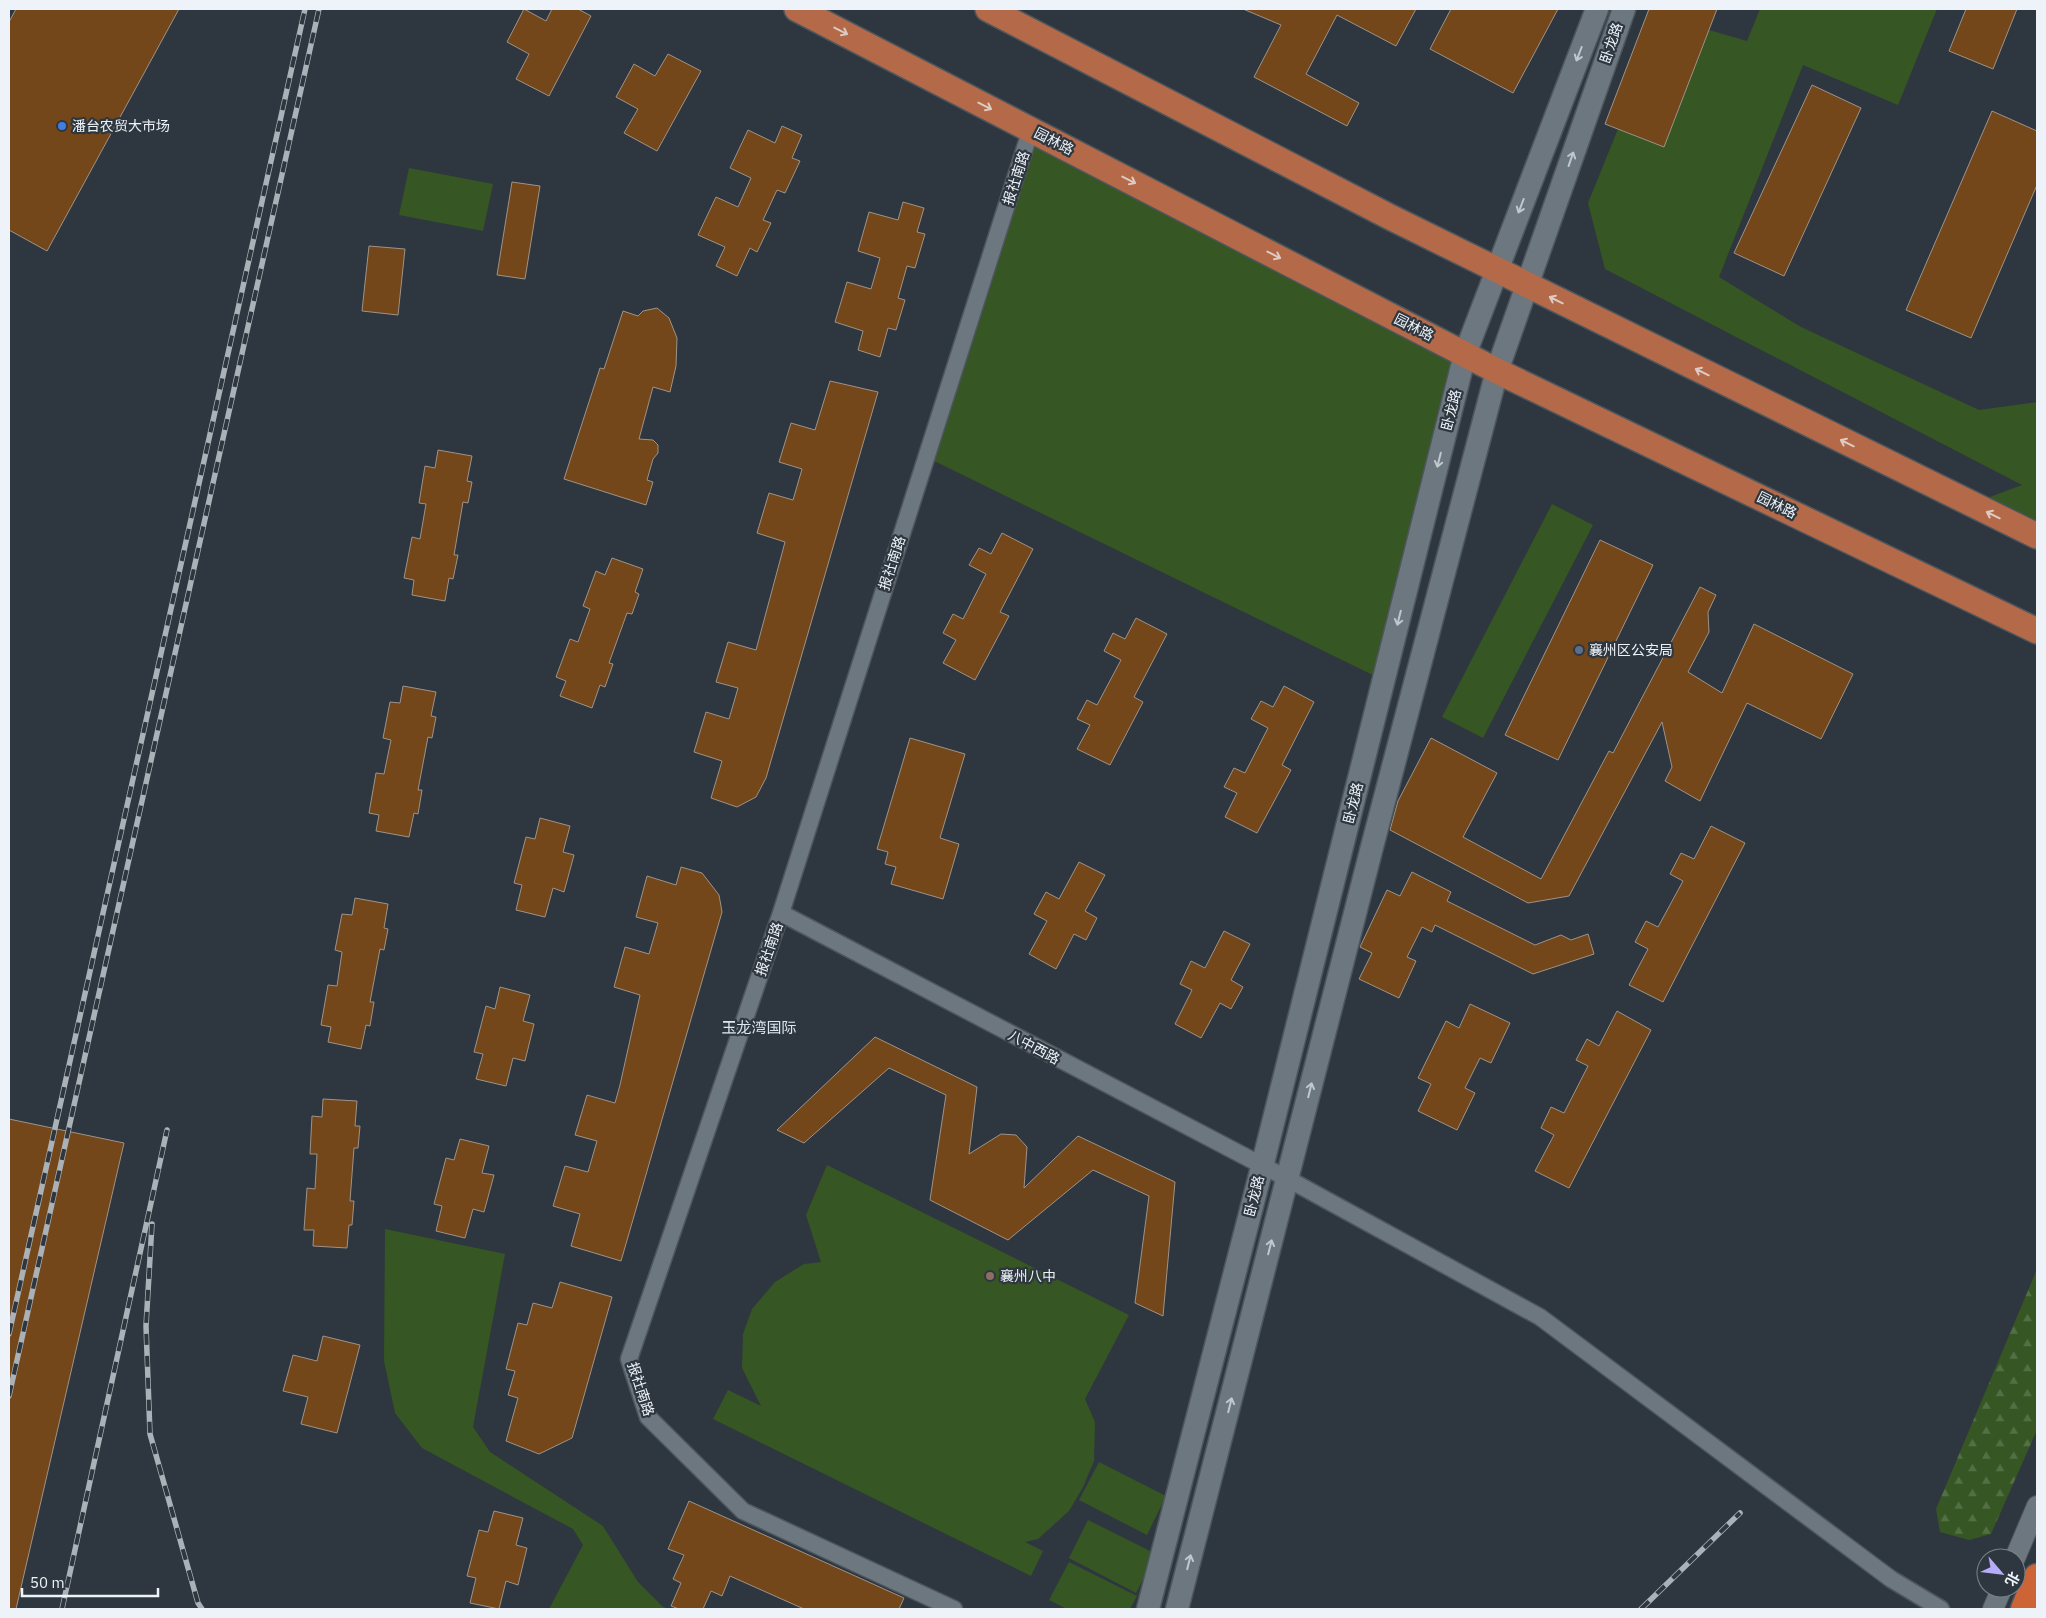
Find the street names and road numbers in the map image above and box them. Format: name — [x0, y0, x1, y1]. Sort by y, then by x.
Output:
street label: 卧龙路 — [1596, 20, 1626, 66]
street label: 园林路 — [1031, 123, 1077, 159]
street label: 报社南路 — [999, 149, 1033, 207]
street label: 园林路 — [1391, 309, 1437, 345]
street label: 卧龙路 — [1437, 387, 1465, 433]
street label: 园林路 — [1754, 488, 1800, 522]
street label: 报社南路 — [875, 534, 909, 592]
street label: 卧龙路 — [1339, 780, 1367, 826]
street label: 报社南路 — [751, 920, 787, 978]
street label: 八中西路 — [1005, 1026, 1063, 1068]
street label: 卧龙路 — [1240, 1173, 1268, 1219]
street label: 报社南路 — [624, 1360, 658, 1418]

